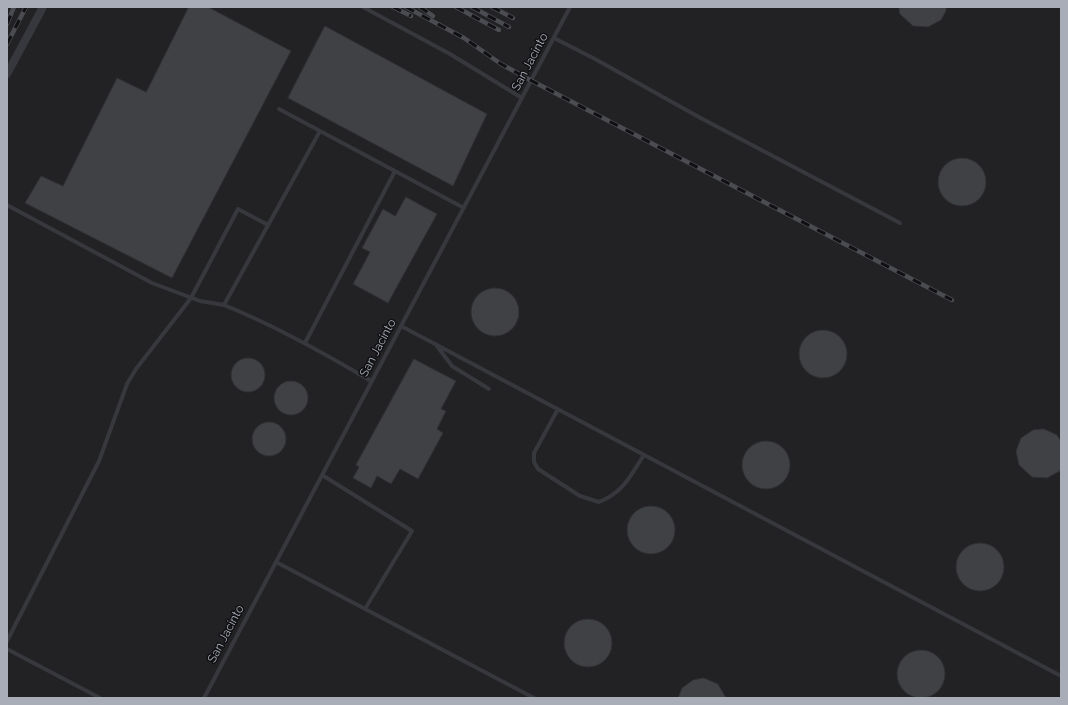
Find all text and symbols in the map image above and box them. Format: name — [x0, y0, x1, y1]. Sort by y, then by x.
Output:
street label: San Jacinto — [509, 31, 551, 93]
street label: San Jacinto — [357, 317, 399, 379]
street label: San Jacinto — [205, 603, 247, 665]

